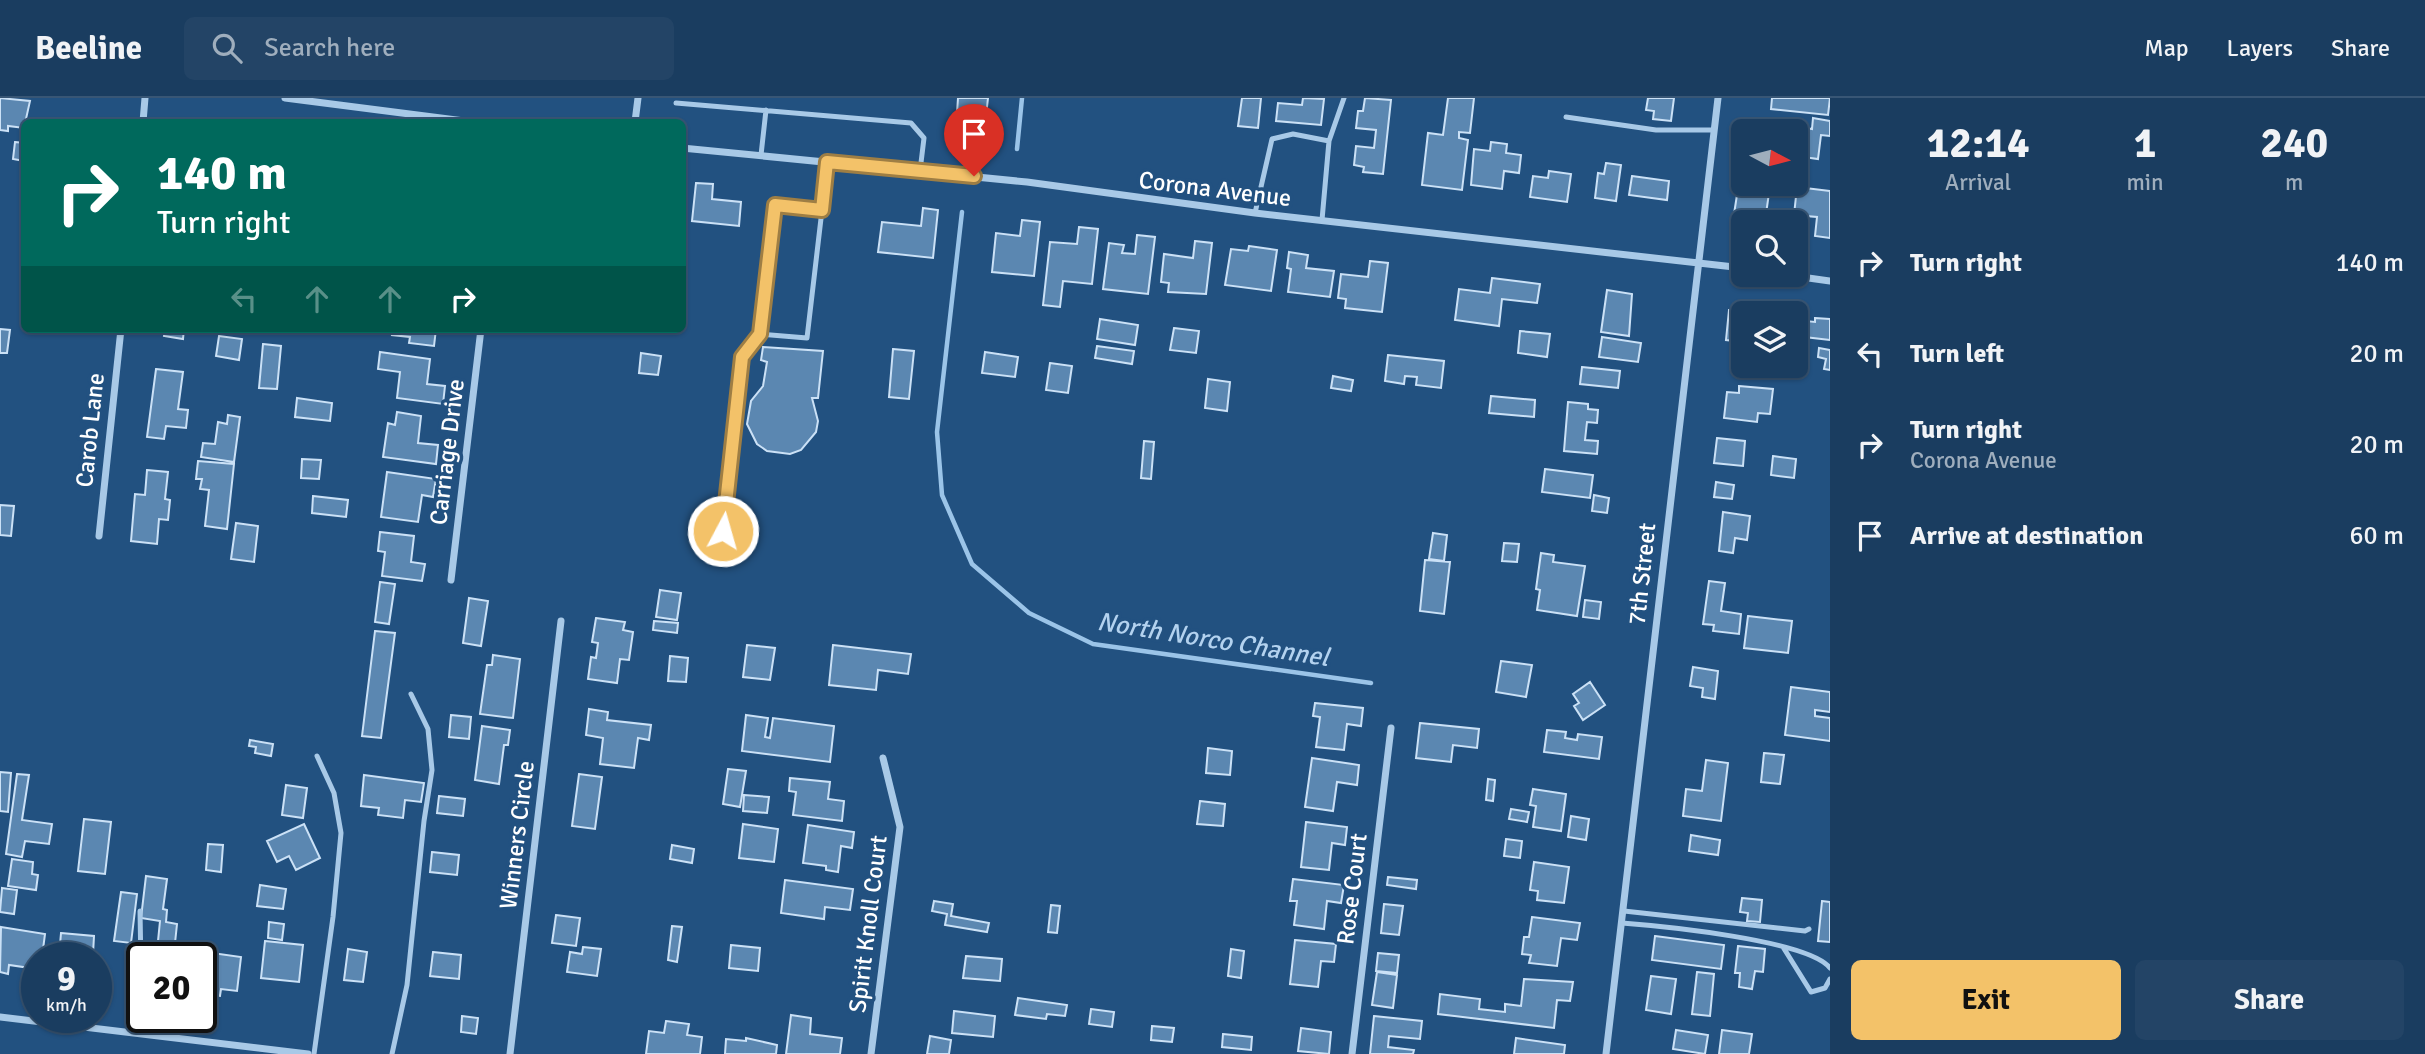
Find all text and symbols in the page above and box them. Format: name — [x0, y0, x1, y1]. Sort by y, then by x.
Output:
search box — [184, 17, 674, 80]
text: Beeline — [35, 28, 142, 69]
icon: search — [208, 29, 246, 67]
text: Search here — [264, 32, 395, 64]
text: Map — [2144, 33, 2189, 63]
text: Layers — [2227, 33, 2293, 63]
text: Share — [2331, 33, 2390, 63]
pin — [944, 104, 1004, 176]
icon: arrive — [955, 115, 993, 153]
text: 12:14 — [1927, 118, 2030, 169]
text: 1 — [2134, 118, 2156, 169]
text: 240 — [2260, 118, 2328, 169]
north arrow — [1731, 119, 1808, 196]
map controls — [1731, 119, 1808, 378]
text: 140 m — [157, 143, 287, 203]
icon: right — [42, 147, 133, 238]
street label: Corona Avenue — [1137, 165, 1293, 213]
text: Arrival — [1945, 168, 2011, 197]
text: min — [2126, 168, 2164, 197]
text: m — [2285, 168, 2303, 197]
text: Turn right — [157, 203, 290, 242]
button: search — [1731, 210, 1808, 287]
icon: right — [1851, 244, 1889, 282]
text: Turn right — [1910, 247, 2022, 279]
text: 140 m — [2335, 247, 2404, 279]
icon: left — [225, 280, 263, 318]
icon: ahead — [298, 280, 336, 318]
icon: ahead — [371, 280, 409, 318]
icon: right — [444, 280, 482, 318]
button: layers — [1731, 301, 1808, 378]
icon: left — [1851, 335, 1889, 373]
text: Turn left — [1910, 338, 2004, 370]
text: 20 m — [2349, 338, 2404, 370]
street label: Carob Lane — [69, 371, 111, 489]
street label: Carriage Drive — [423, 377, 471, 527]
text: Turn right — [1910, 414, 2022, 446]
icon: right — [1851, 426, 1889, 464]
text: 20 m — [2349, 429, 2404, 461]
text: Corona Avenue — [1910, 446, 2057, 475]
position arrow — [686, 494, 760, 568]
icon: arrive — [1851, 517, 1889, 555]
text: Arrive at destination — [1910, 520, 2143, 552]
text: 60 m — [2349, 520, 2404, 552]
street label: 7th Street — [1622, 522, 1662, 626]
water label: North Norco Channel — [1095, 606, 1333, 674]
street label: Winners Circle — [493, 759, 541, 911]
street label: Rose Court — [1330, 832, 1374, 946]
street label: Spirit Knoll Court — [842, 834, 894, 1014]
speed limit sign: 20 — [126, 942, 217, 1033]
text: 9 — [57, 957, 76, 1000]
button: Exit — [1851, 960, 2121, 1040]
button: Share — [2135, 960, 2404, 1040]
text: km/h — [46, 994, 87, 1016]

